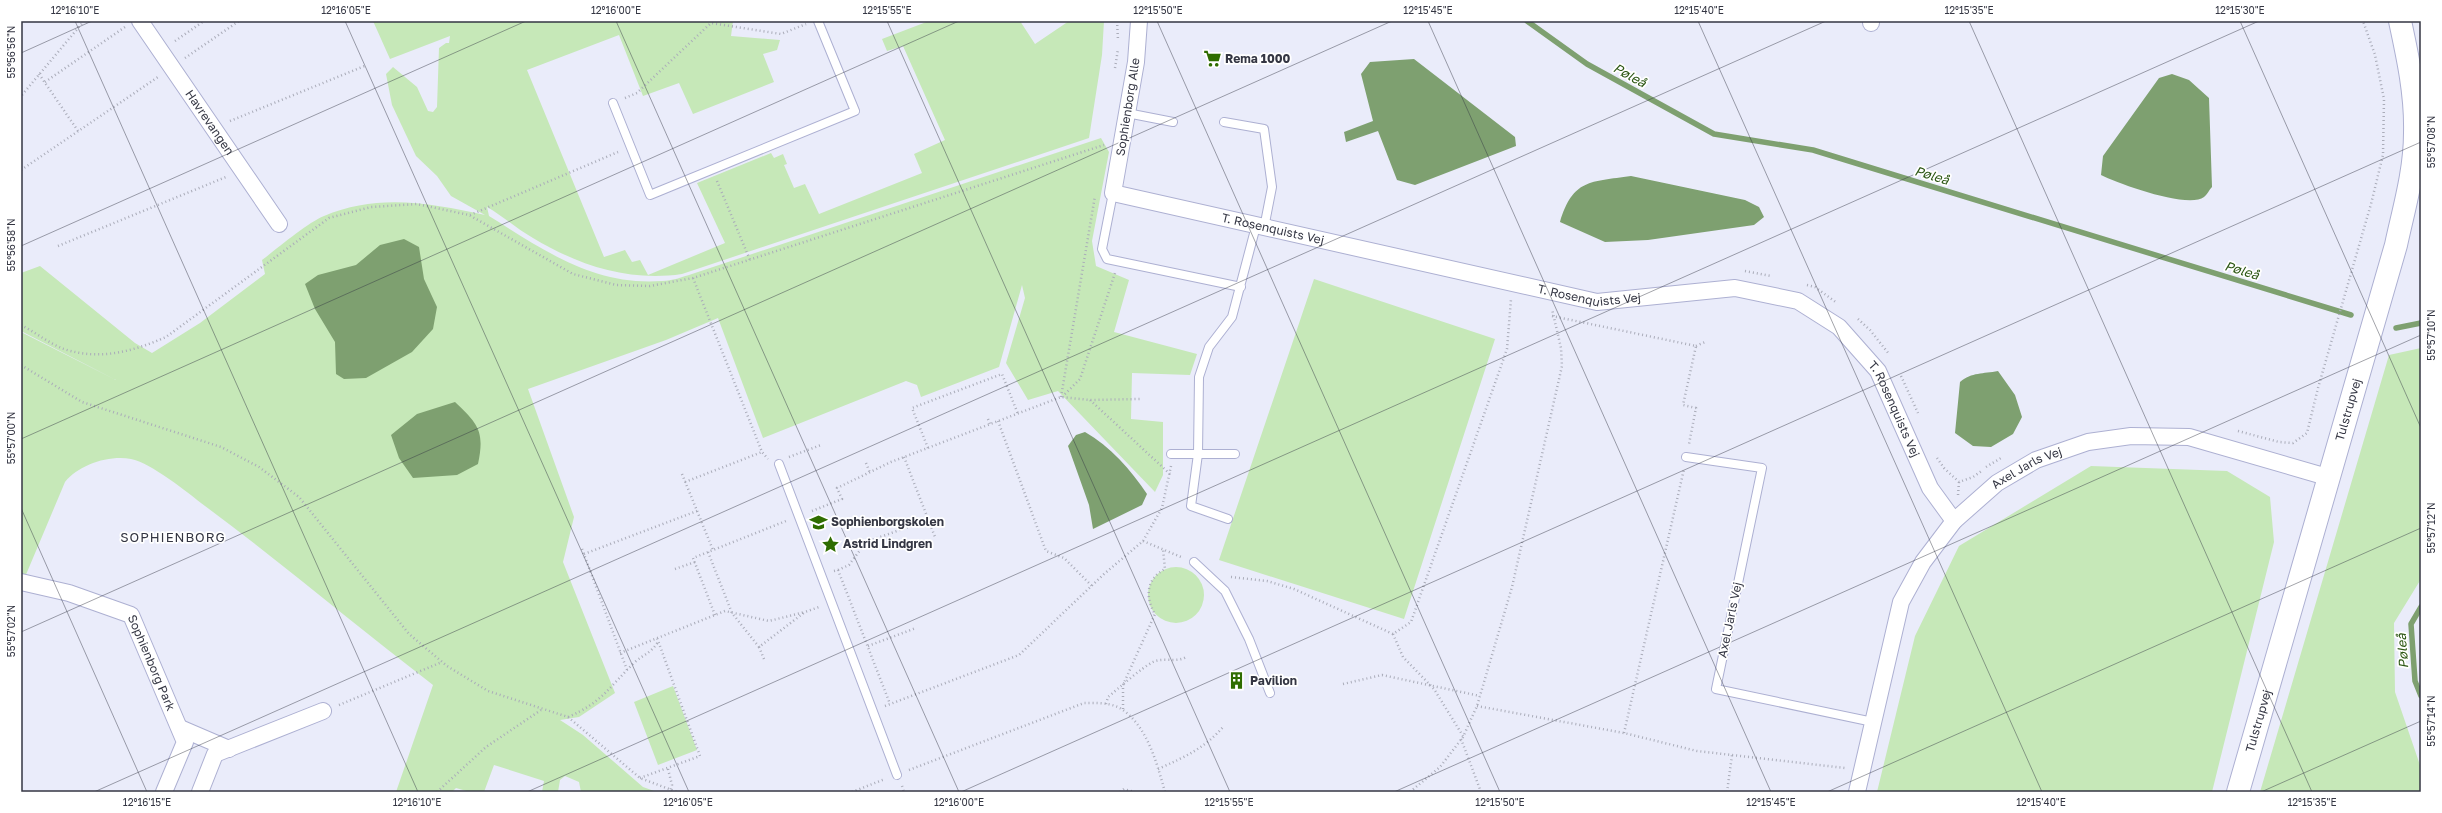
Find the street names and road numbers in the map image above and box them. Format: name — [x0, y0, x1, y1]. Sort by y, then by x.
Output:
street label: Sophienborg Alle — [1112, 57, 1143, 157]
street label: Havrevangen — [182, 87, 238, 158]
street label: T. Rosenquists Vej — [1220, 210, 1326, 247]
street label: T. Rosenquists Vej — [1536, 281, 1642, 309]
street label: T. Rosenquists Vej — [1866, 358, 1923, 459]
street label: Tulstrupvej — [2332, 376, 2364, 443]
street label: Axel Jarls Vej — [1988, 444, 2064, 492]
street label: Axel Jarls Vej — [1714, 581, 1745, 659]
street label: Sophienborg Park — [125, 612, 179, 713]
street label: Tulstrupvej — [2242, 688, 2274, 754]

